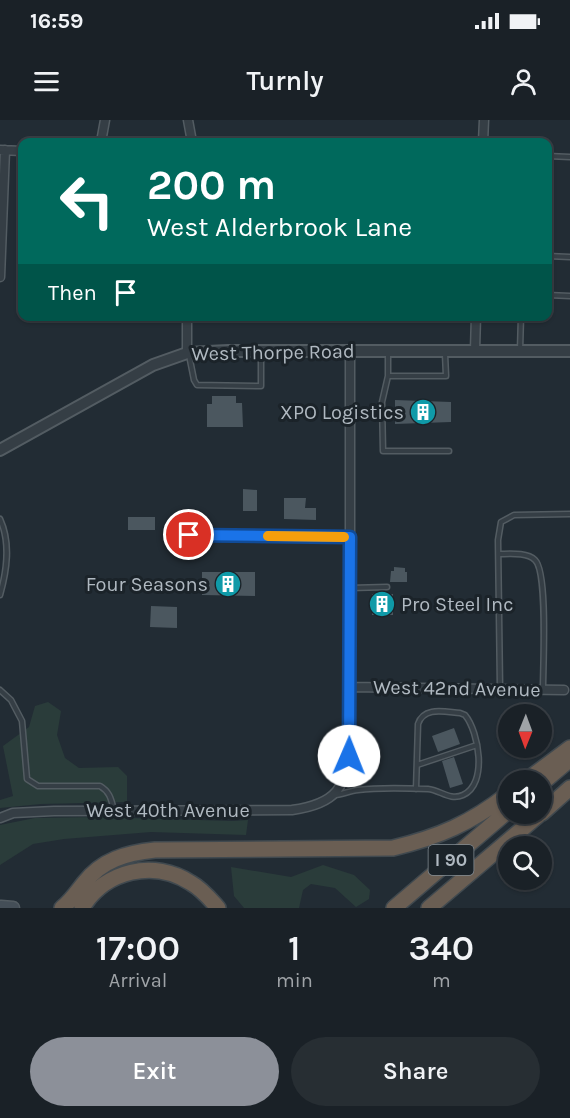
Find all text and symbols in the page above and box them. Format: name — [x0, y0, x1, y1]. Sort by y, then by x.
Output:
text: 16:59 — [30, 8, 83, 34]
icon: menu — [30, 65, 63, 98]
text: Turnly — [246, 65, 324, 97]
icon: person — [507, 65, 540, 98]
text: 200 m — [147, 160, 276, 210]
icon: left — [48, 162, 126, 240]
text: West Alderbrook Lane — [147, 211, 412, 243]
icon: arrive — [109, 276, 142, 309]
text: Then — [48, 280, 97, 306]
street label: West Thorpe Road — [191, 340, 355, 365]
building icon: XPO Logistics — [408, 397, 438, 427]
place label: XPO Logistics — [280, 401, 404, 424]
pin — [163, 509, 214, 560]
icon: arrive — [172, 518, 205, 551]
building icon: Four Seasons — [213, 569, 243, 599]
place label: Four Seasons — [86, 573, 208, 596]
building icon: Pro Steel Inc — [367, 589, 397, 619]
place label: Pro Steel Inc — [401, 593, 513, 616]
street label: West 42nd Avenue — [373, 676, 541, 701]
north arrow — [498, 704, 552, 758]
map controls — [498, 704, 552, 890]
position arrow — [317, 724, 381, 788]
button: sound — [498, 770, 552, 824]
street label: West 40th Avenue — [86, 799, 250, 822]
button: search — [498, 836, 552, 890]
road number: I 90 — [428, 845, 474, 875]
text: 17:00 — [96, 927, 180, 969]
text: 1 — [288, 927, 301, 969]
text: 340 — [409, 927, 474, 969]
text: Arrival — [109, 969, 167, 992]
text: min — [276, 969, 313, 992]
text: m — [432, 969, 451, 992]
button: Exit — [30, 1037, 279, 1106]
button: Share — [291, 1037, 540, 1106]

